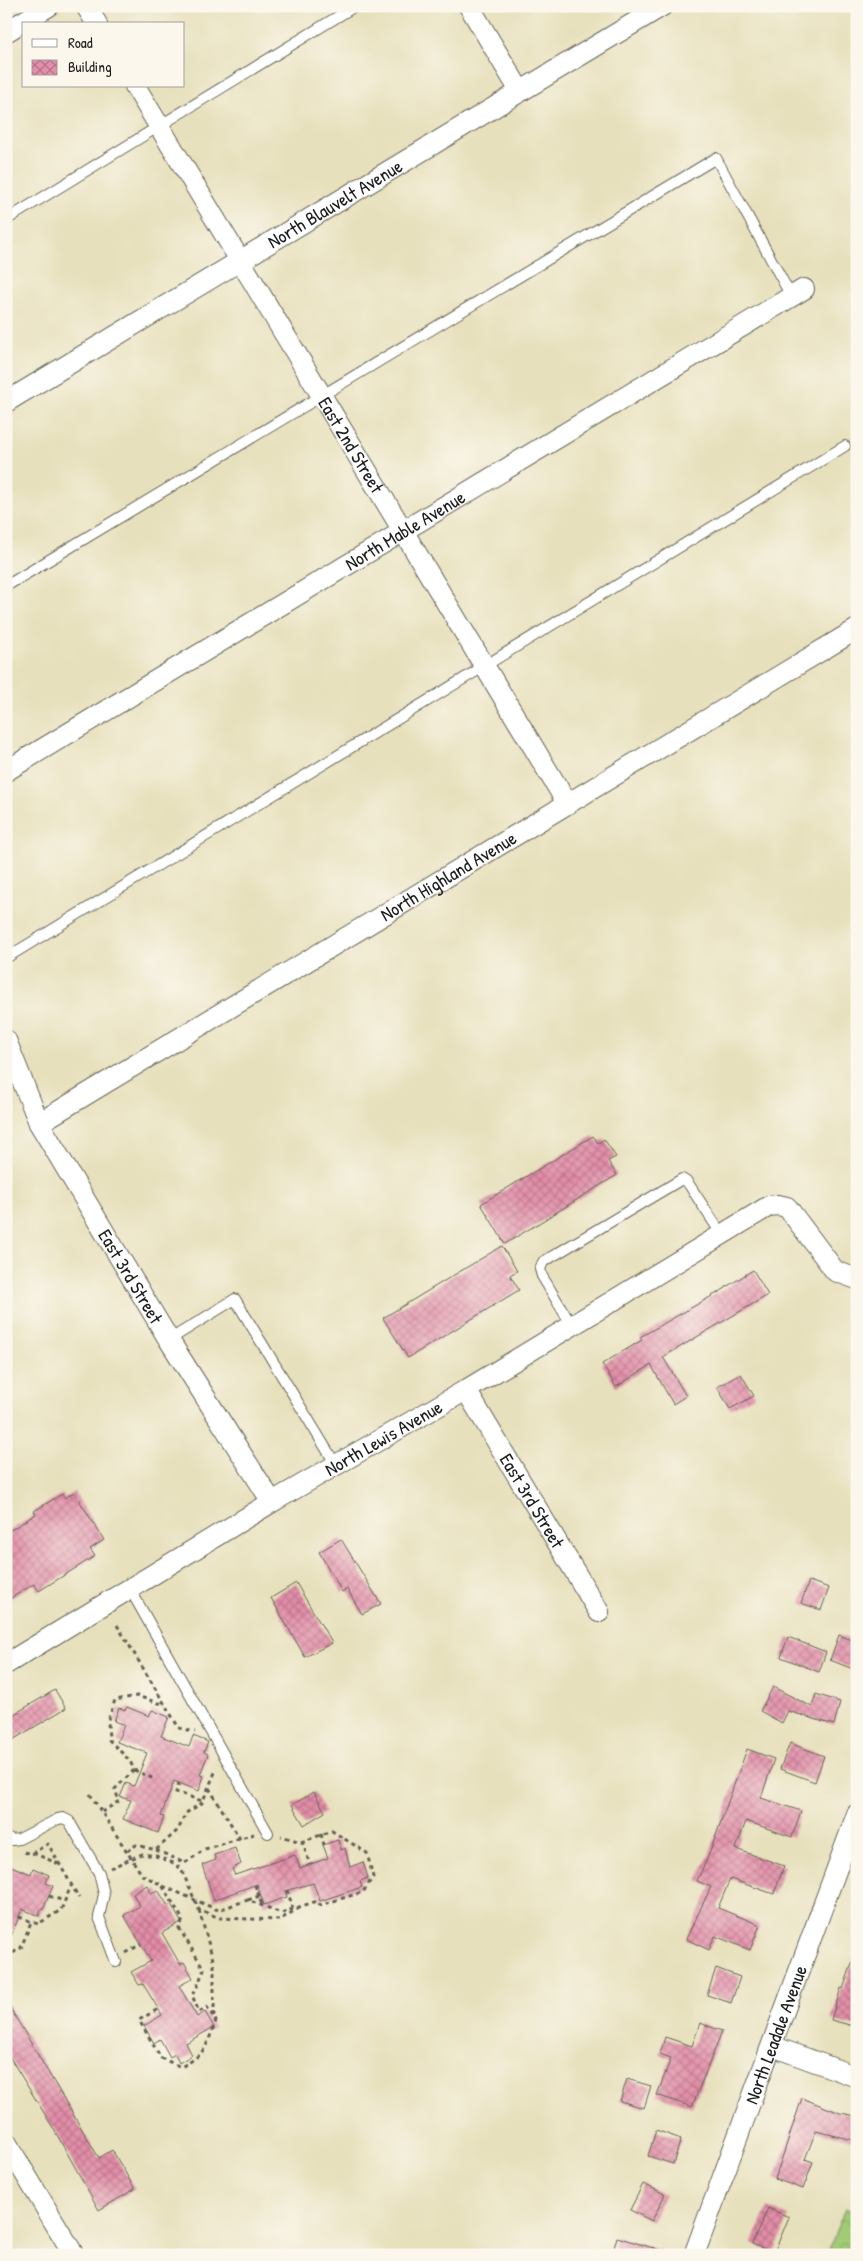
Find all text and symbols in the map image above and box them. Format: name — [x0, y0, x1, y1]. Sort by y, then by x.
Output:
legend — [22, 22, 185, 88]
text: Road — [68, 32, 93, 53]
text: Building — [68, 56, 112, 77]
street label: North Blauvelt Avenue — [262, 153, 407, 254]
street label: East 2nd Street — [312, 392, 390, 498]
street label: North Mable Avenue — [340, 484, 470, 576]
street label: North Highland Avenue — [375, 825, 522, 927]
street label: East 3rd Street — [92, 1224, 169, 1329]
street label: North Lewis Avenue — [320, 1393, 447, 1482]
street label: East 3rd Street — [494, 1449, 571, 1553]
street label: North Leadale Avenue — [738, 1961, 813, 2108]

